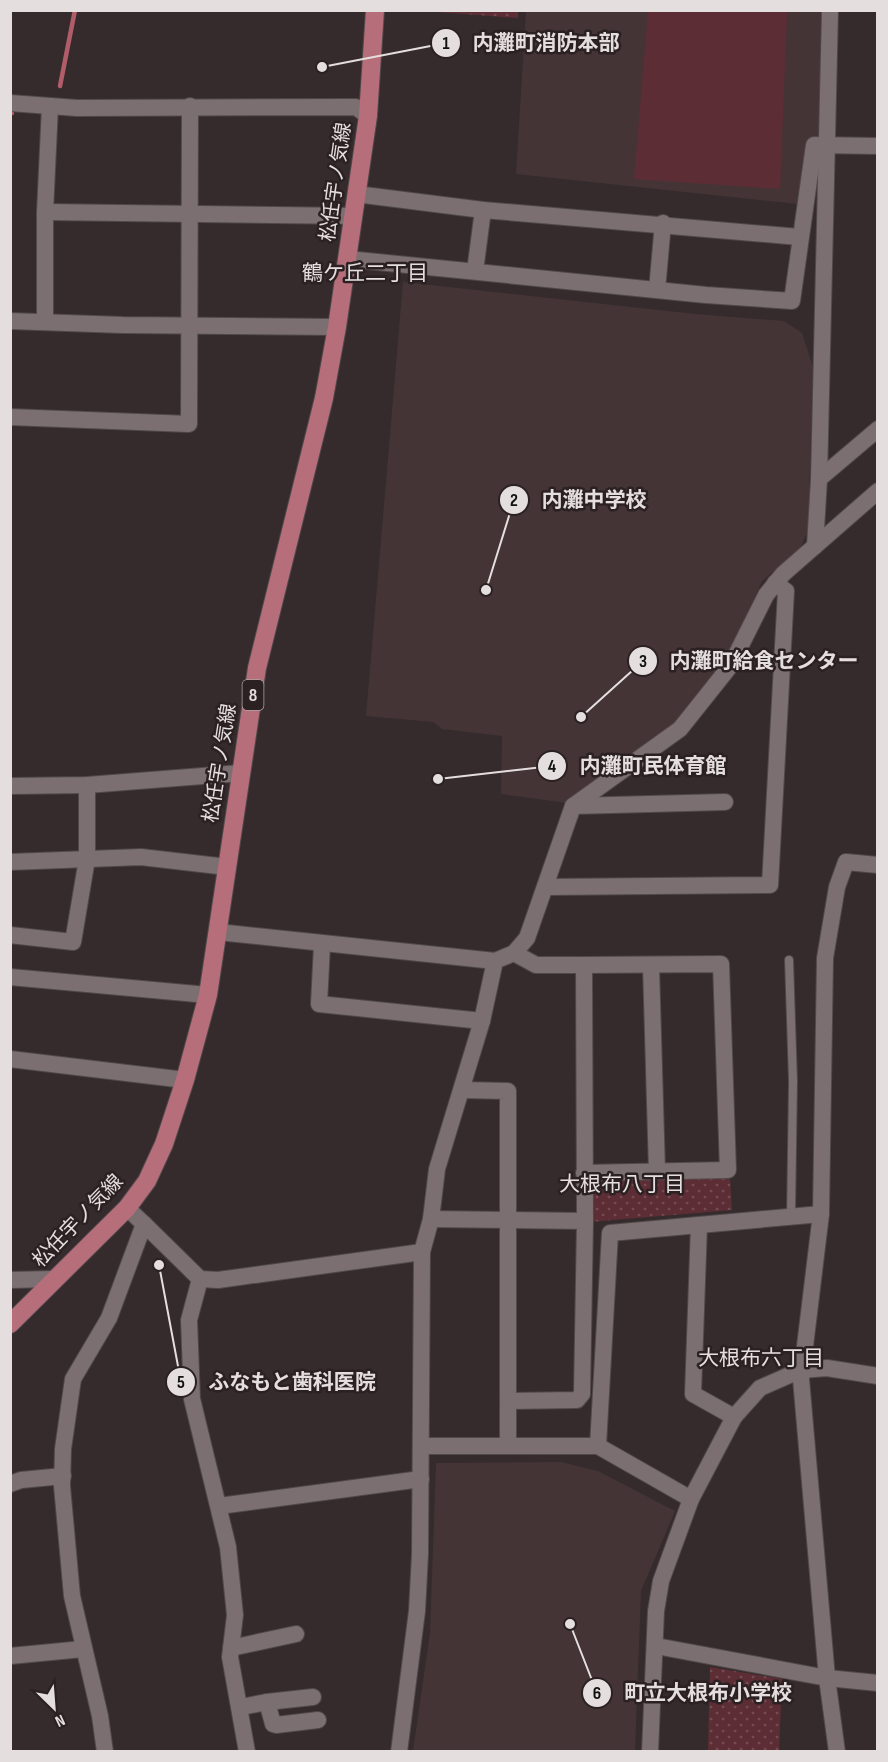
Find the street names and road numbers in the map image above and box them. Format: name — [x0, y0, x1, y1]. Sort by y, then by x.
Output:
street label: 松任宇ノ気線 — [316, 121, 356, 243]
road number: 8 — [242, 680, 264, 710]
street label: 松任宇ノ気線 — [199, 702, 241, 824]
street label: 松任宇ノ気線 — [28, 1170, 128, 1272]

